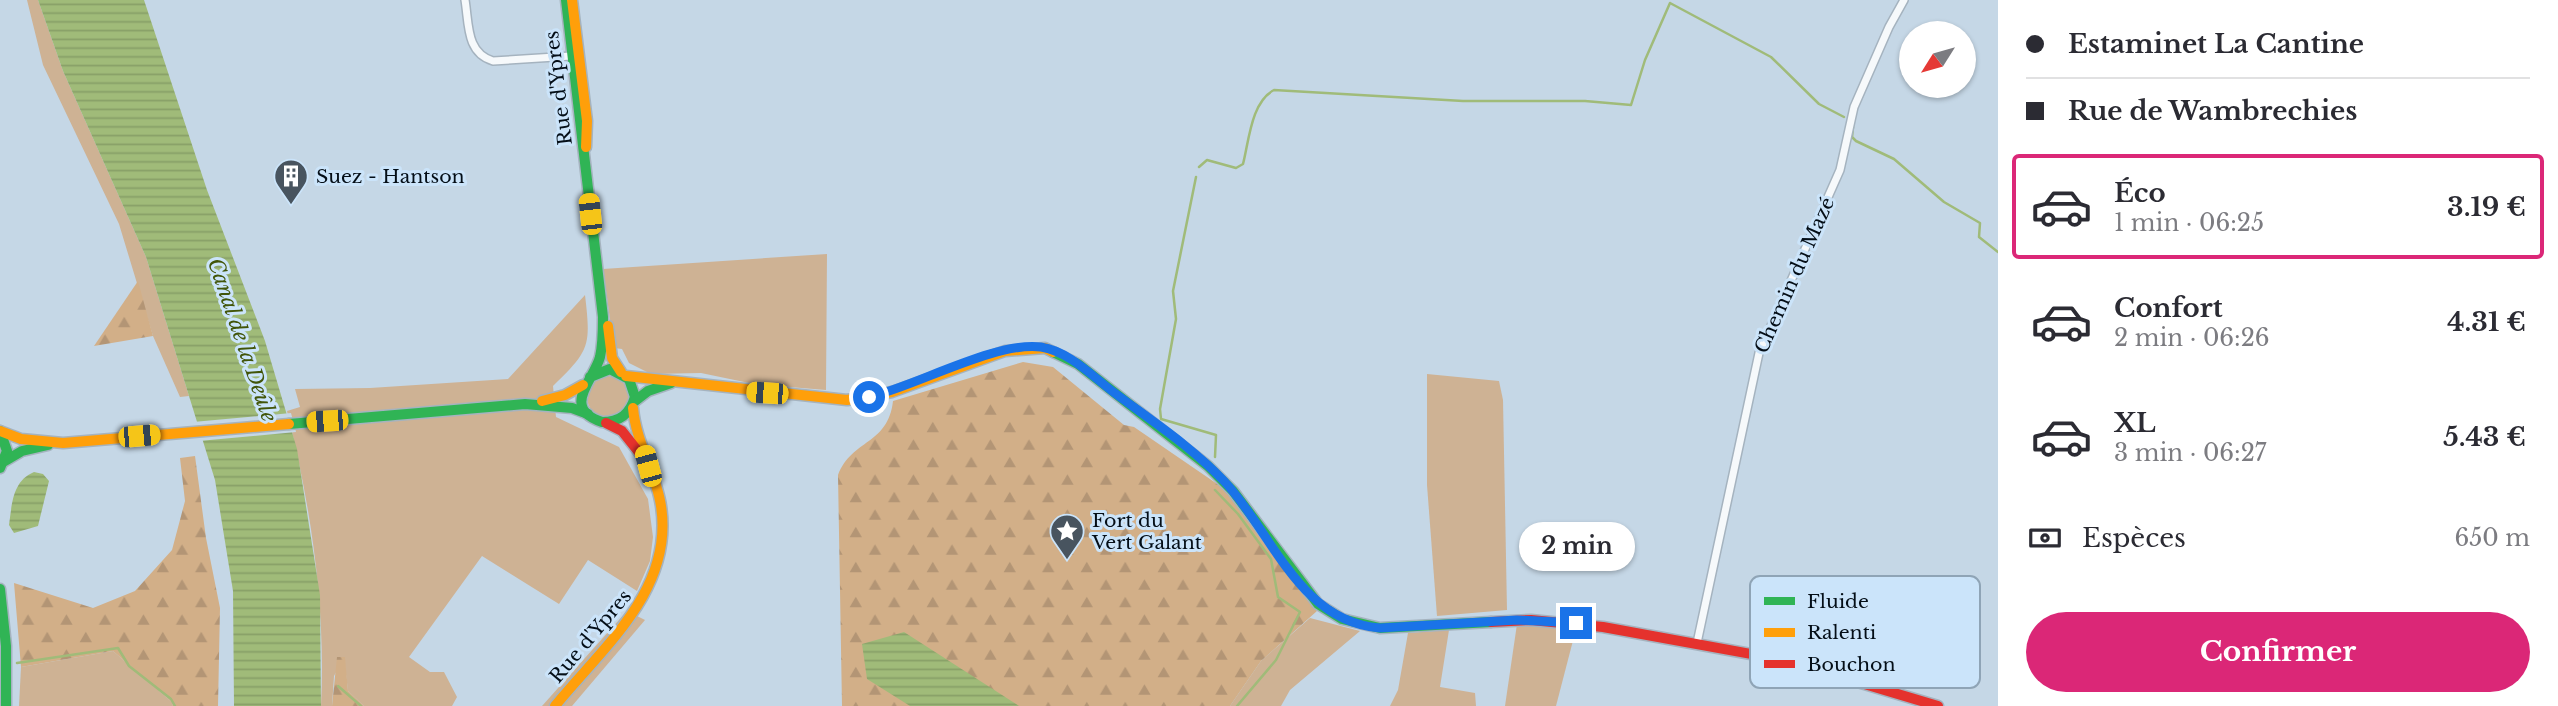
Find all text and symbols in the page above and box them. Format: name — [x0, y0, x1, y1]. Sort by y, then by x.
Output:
north arrow — [1899, 21, 1976, 98]
map controls — [1899, 21, 1976, 98]
text: Estaminet La Cantine — [2068, 28, 2364, 60]
street label: Rue d'Ypres — [540, 30, 577, 146]
text: Rue de Wambrechies — [2068, 95, 2357, 127]
building icon: Suez - Hantson — [272, 157, 310, 206]
place label: Suez - Hantson — [316, 165, 465, 188]
icon: car — [2030, 175, 2093, 238]
text: Éco — [2114, 177, 2166, 209]
text: 3.19 € — [2447, 191, 2526, 223]
car — [578, 192, 603, 236]
street label: Chemin du Mazé — [1750, 194, 1839, 357]
text: 1 min · 06:25 — [2114, 209, 2264, 237]
water label: Canal de la Deûle — [202, 255, 282, 426]
icon: car — [2030, 290, 2093, 353]
text: Confort — [2114, 292, 2223, 324]
text: 4.31 € — [2447, 306, 2526, 338]
text: 2 min · 06:26 — [2114, 324, 2270, 352]
car — [746, 381, 789, 405]
route start — [853, 381, 885, 413]
icon: car — [2030, 405, 2093, 468]
text: XL — [2114, 407, 2156, 439]
car — [306, 409, 349, 433]
text: 5.43 € — [2443, 421, 2526, 453]
car — [118, 424, 161, 448]
text: 3 min · 06:27 — [2114, 439, 2266, 467]
car — [633, 443, 664, 489]
place label: Fort du Vert Galant — [1091, 509, 1203, 554]
place icon: Fort du Vert Galant — [1048, 512, 1086, 561]
icon: cash — [2026, 519, 2064, 557]
callout: 2 min — [1518, 522, 1634, 570]
text: Espèces — [2082, 522, 2186, 554]
text: 650 m — [2454, 524, 2530, 552]
text: 2 min — [1541, 532, 1613, 560]
legend — [1750, 576, 1980, 688]
street label: Rue d'Ypres — [545, 585, 636, 688]
text: Fluide — [1807, 590, 1869, 613]
route end — [1560, 607, 1592, 639]
button: Confirmer — [2026, 612, 2530, 692]
text: Ralenti — [1807, 621, 1877, 644]
text: Bouchon — [1807, 653, 1896, 676]

